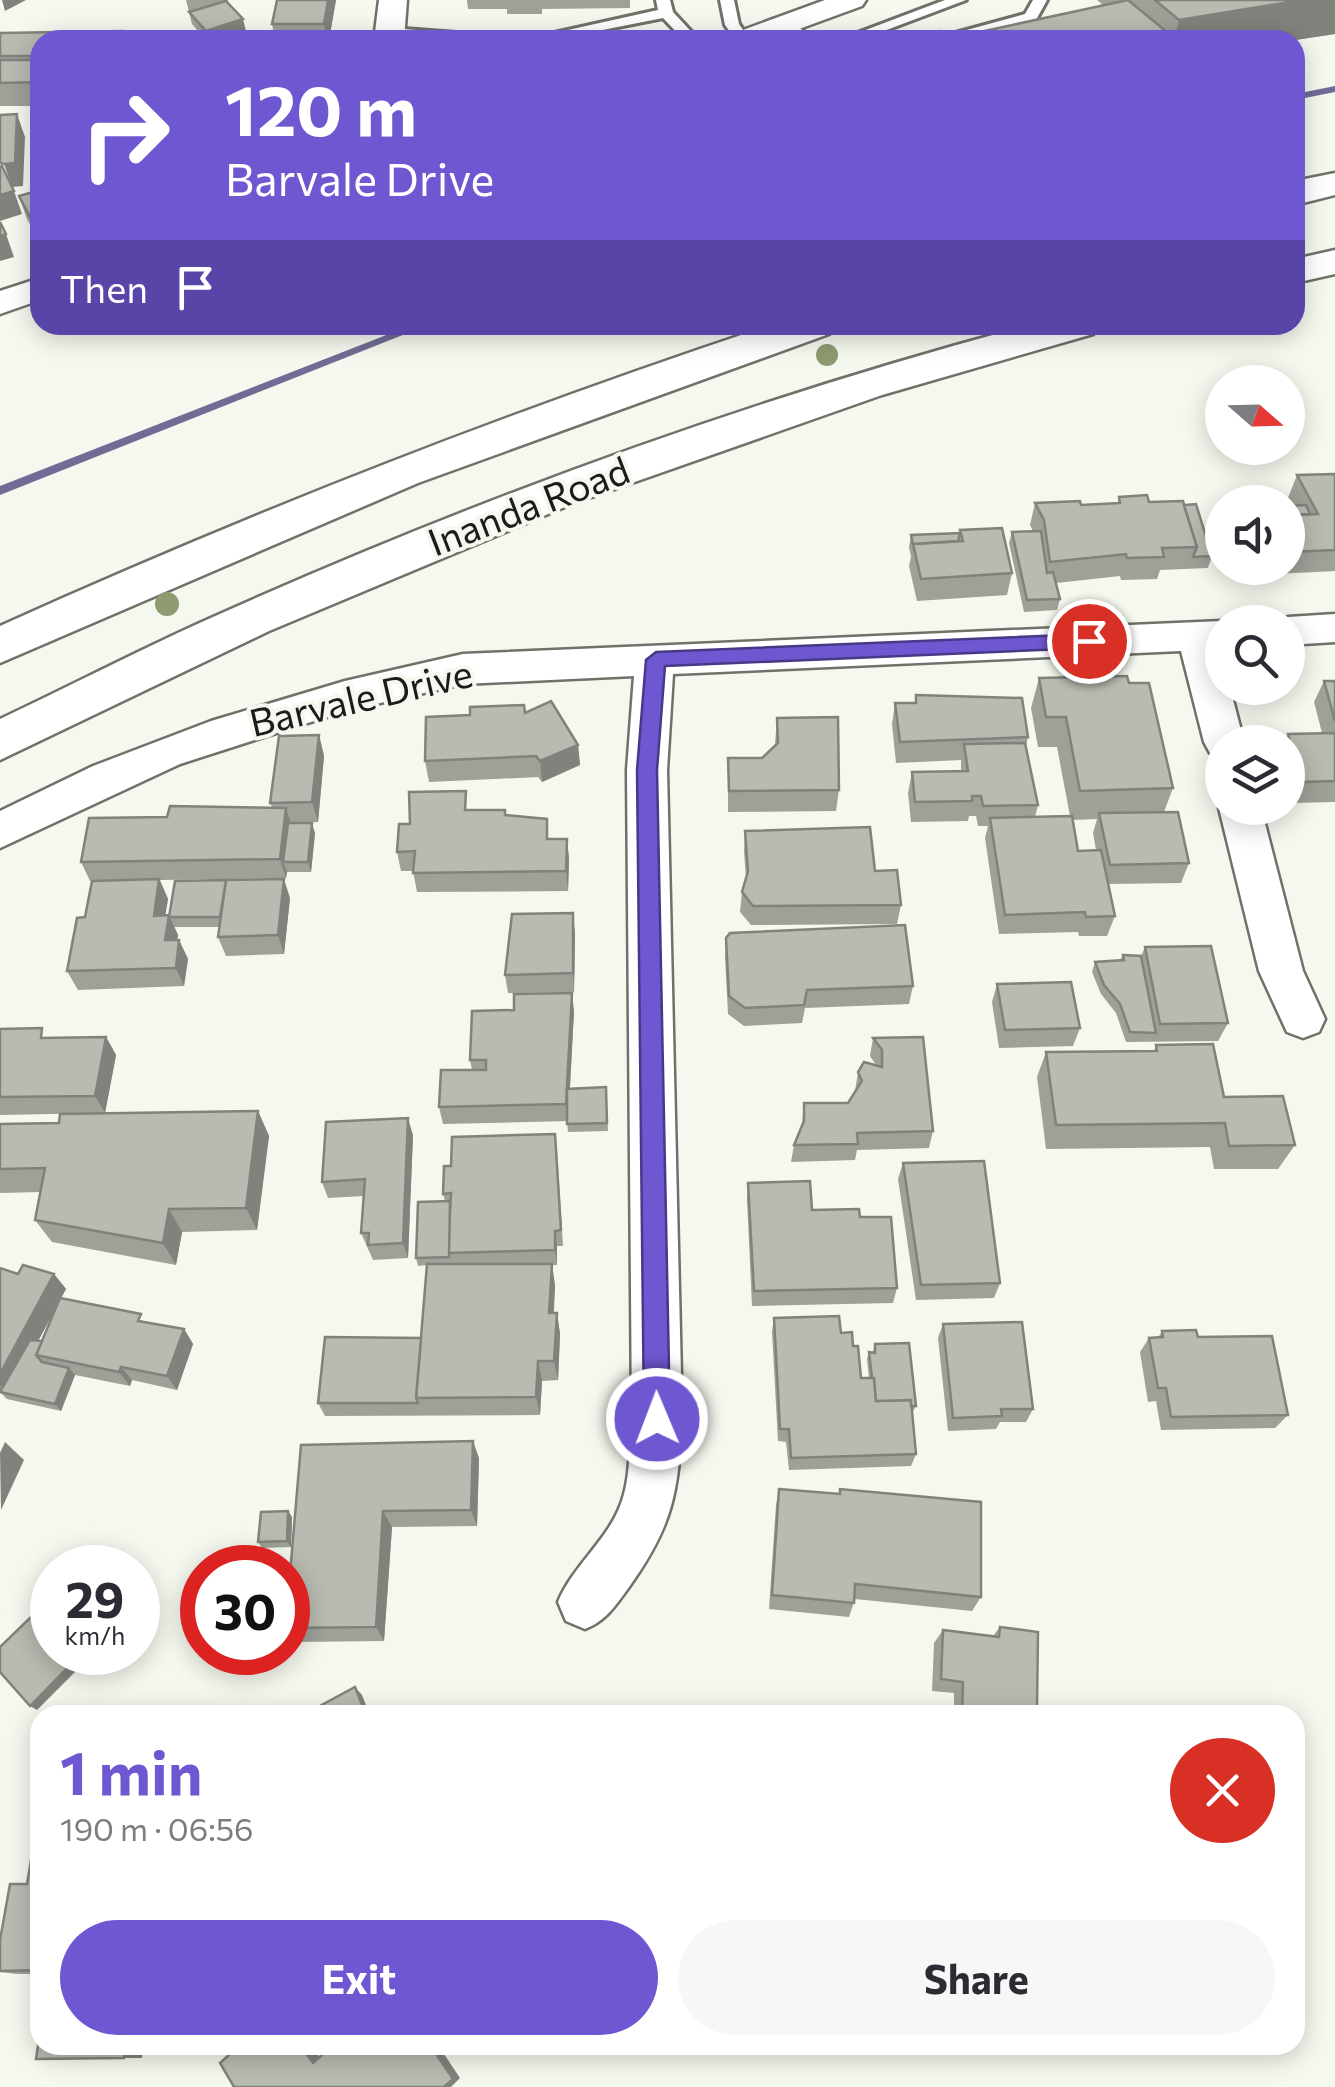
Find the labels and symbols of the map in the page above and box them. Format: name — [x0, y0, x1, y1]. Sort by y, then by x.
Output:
north arrow — [1205, 365, 1305, 465]
street label: Inanda Road — [421, 445, 635, 565]
pin — [1047, 599, 1132, 684]
street label: Barvale Drive — [244, 648, 476, 745]
position arrow — [605, 1367, 709, 1471]
speed limit sign: 30 — [180, 1545, 310, 1675]

